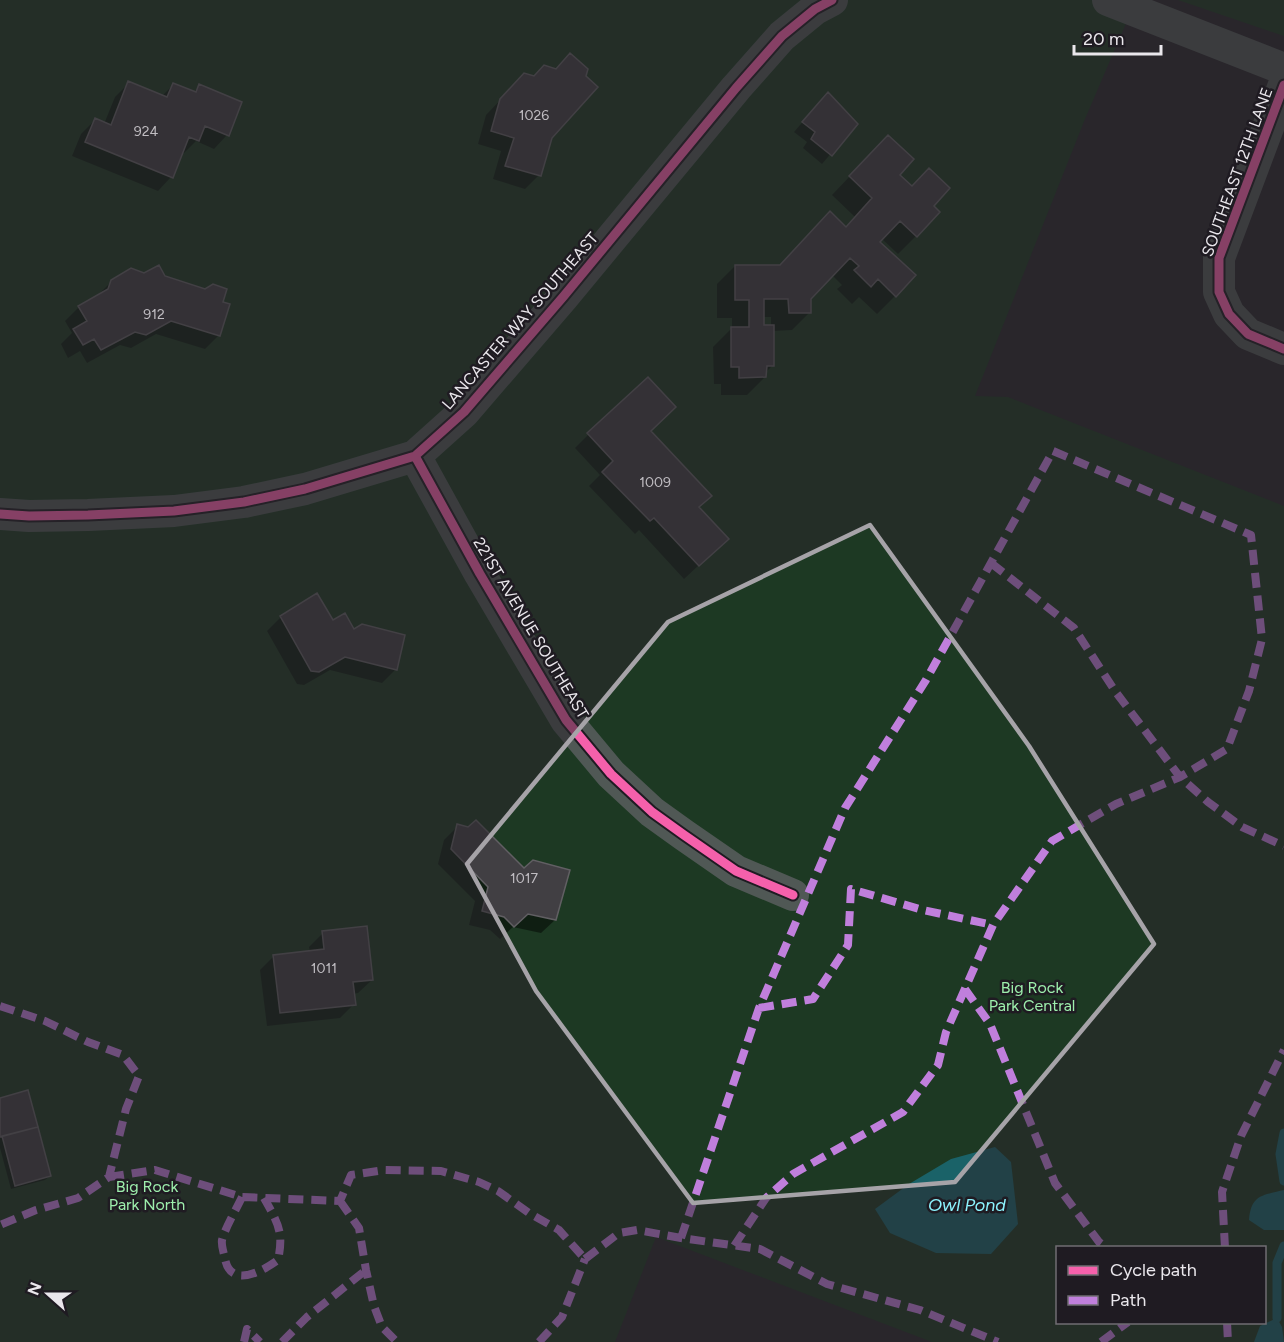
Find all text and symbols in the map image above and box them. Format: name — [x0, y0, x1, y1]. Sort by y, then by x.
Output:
scale bar — [1074, 18, 1161, 56]
text: 20 m — [1083, 28, 1124, 50]
street label: SOUTHEAST 12TH LANE — [1198, 85, 1276, 259]
house number: 1026 — [519, 107, 549, 124]
house number: 924 — [134, 123, 159, 140]
street label: LANCASTER WAY SOUTHEAST — [438, 228, 602, 413]
house number: 912 — [143, 306, 165, 323]
house number: 1009 — [639, 474, 671, 491]
street label: 221ST AVENUE SOUTHEAST — [469, 534, 593, 722]
house number: 1017 — [510, 870, 539, 887]
house number: 1011 — [311, 960, 337, 977]
park label: Big Rock Park Central — [989, 978, 1075, 1015]
park label: Big Rock Park North — [109, 1177, 185, 1214]
water label: Owl Pond — [928, 1194, 1006, 1216]
legend — [1056, 1246, 1266, 1324]
text: Cycle path — [1110, 1259, 1197, 1281]
north arrow — [18, 1264, 78, 1324]
text: N — [23, 1280, 46, 1298]
text: Path — [1110, 1289, 1146, 1311]

